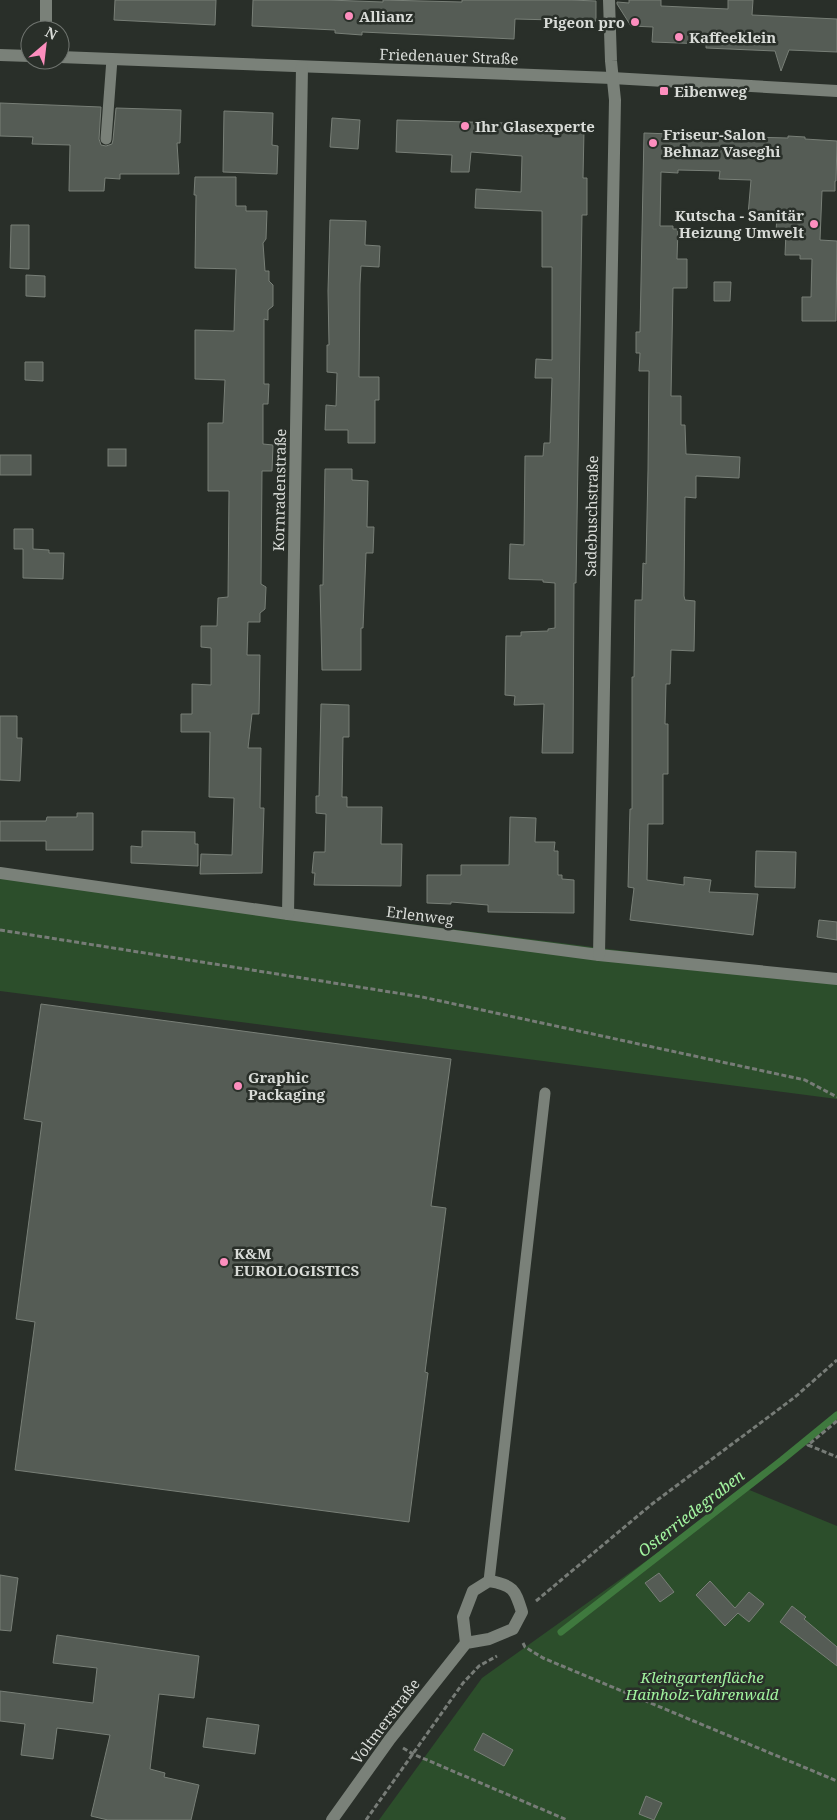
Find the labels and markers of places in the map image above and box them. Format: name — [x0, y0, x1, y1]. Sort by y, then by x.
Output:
place label: Allianz — [359, 6, 413, 26]
marker: Allianz — [343, 10, 355, 22]
place label: Pigeon pro — [543, 12, 625, 32]
marker: Pigeon pro — [629, 16, 641, 28]
place label: Kaffeeklein — [689, 27, 776, 47]
marker: Kaffeeklein — [673, 31, 685, 43]
place label: Eibenweg — [674, 81, 748, 101]
marker: Eibenweg — [658, 85, 670, 97]
place label: Ihr Glasexperte — [475, 116, 595, 136]
marker: Ihr Glasexperte — [459, 120, 471, 132]
place label: Friseur-Salon Behnaz Vaseghi — [663, 124, 781, 161]
marker: Friseur-Salon Behnaz Vaseghi — [647, 137, 659, 149]
place label: Kutscha - Sanitär Heizung Umwelt — [675, 205, 804, 242]
marker: Kutscha - Sanitär Heizung Umwelt — [808, 218, 820, 230]
place label: Graphic Packaging — [248, 1067, 326, 1104]
marker: Graphic Packaging — [232, 1080, 244, 1092]
place label: K&M EUROLOGISTICS — [234, 1243, 360, 1280]
marker: K&M EUROLOGISTICS — [218, 1256, 230, 1268]

